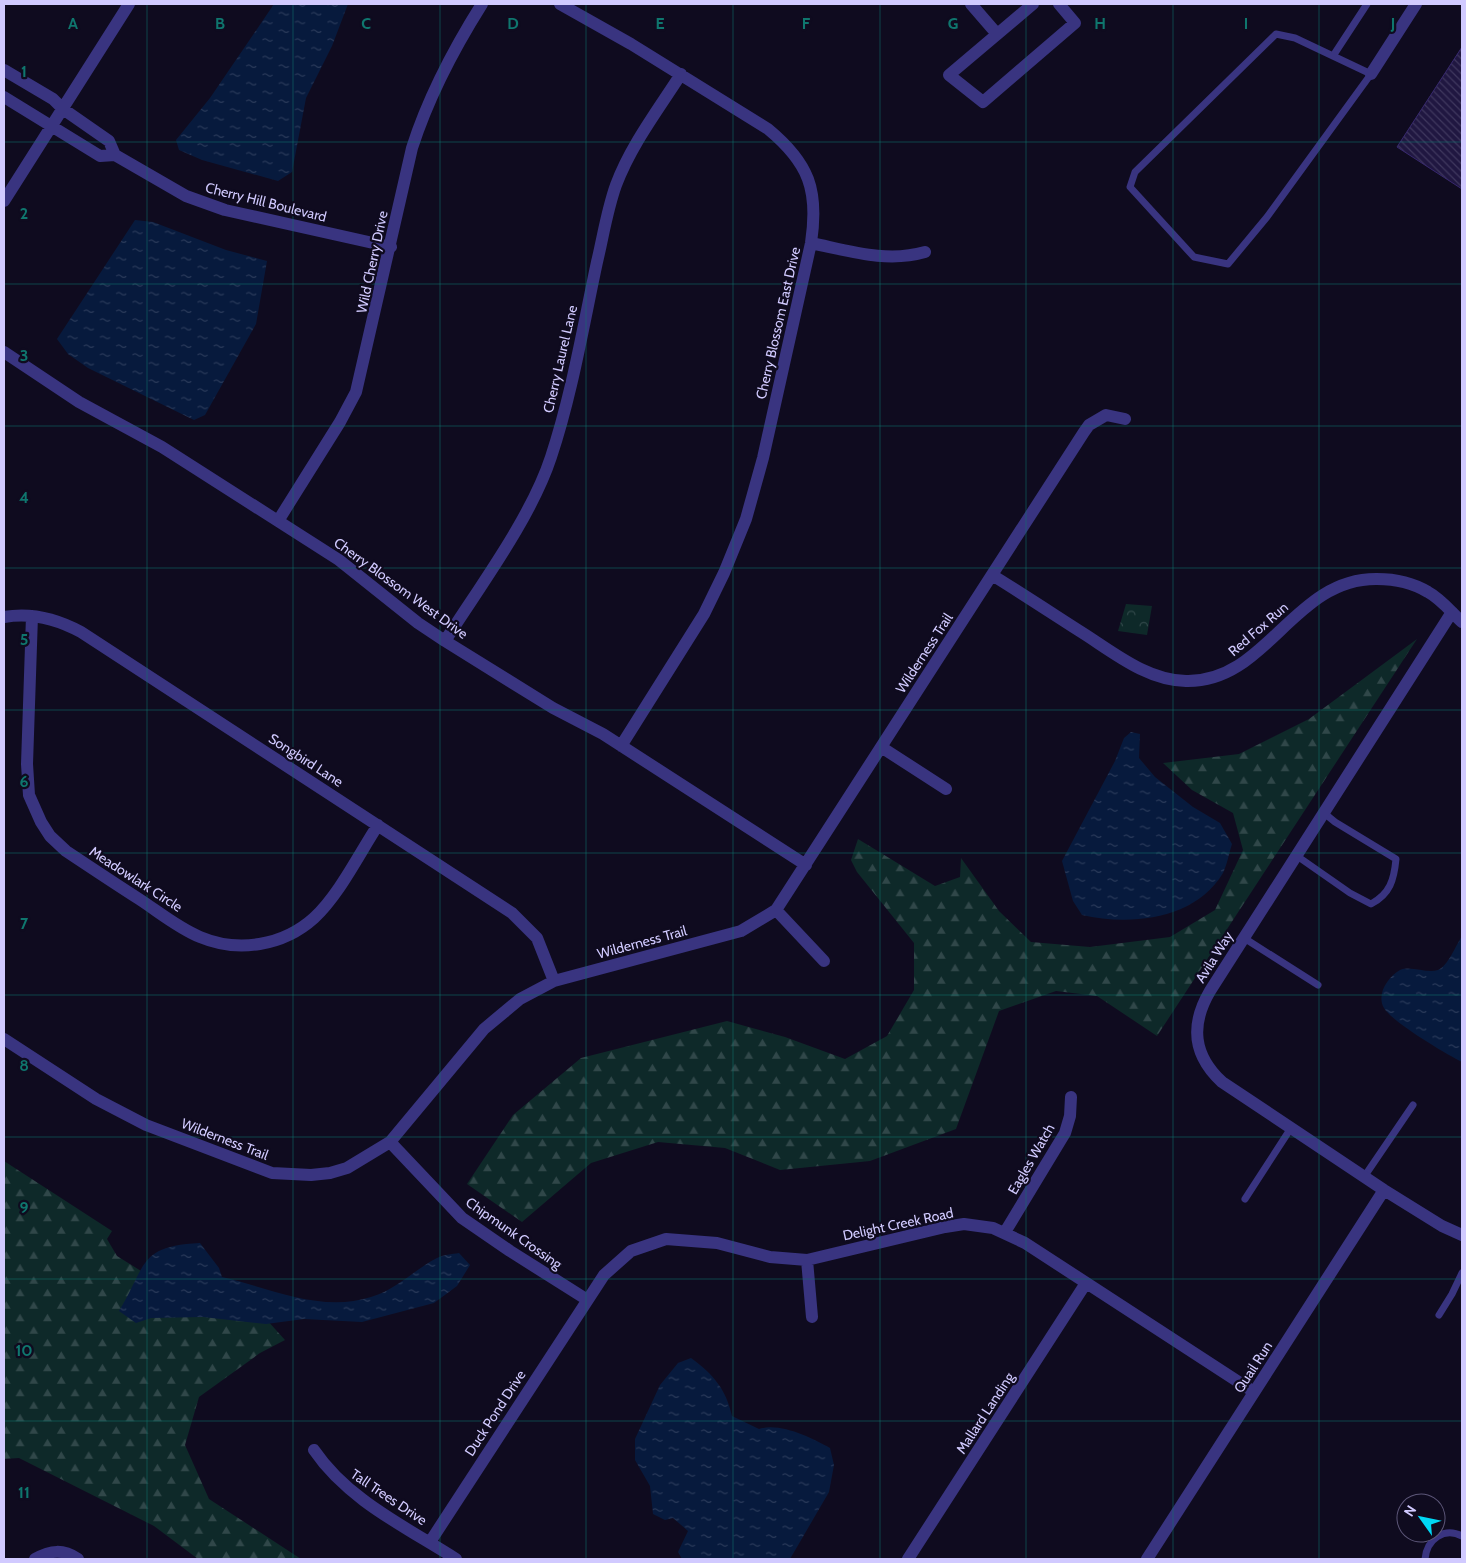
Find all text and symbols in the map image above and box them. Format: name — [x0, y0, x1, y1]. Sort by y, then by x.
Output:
text: A — [68, 14, 78, 33]
text: B — [215, 14, 225, 33]
text: C — [361, 14, 371, 33]
text: D — [507, 14, 519, 33]
text: E — [655, 14, 665, 33]
text: F — [802, 14, 811, 33]
text: G — [948, 14, 958, 33]
text: H — [1094, 14, 1106, 33]
text: I — [1244, 14, 1248, 33]
text: J — [1390, 14, 1395, 33]
text: 1 — [21, 62, 27, 81]
street label: Cherry Hill Boulevard — [204, 178, 328, 226]
text: 2 — [20, 204, 28, 223]
street label: Wild Cherry Drive — [352, 209, 392, 315]
street label: Cherry Blossom East Drive — [752, 245, 804, 401]
street label: Cherry Laurel Lane — [539, 303, 581, 415]
text: 3 — [20, 346, 28, 365]
text: 4 — [19, 488, 29, 507]
street label: Cherry Blossom West Drive — [330, 533, 472, 643]
street label: Red Fox Run — [1224, 598, 1292, 660]
street label: Wilderness Trail — [891, 609, 957, 696]
text: 5 — [20, 630, 28, 649]
street label: Songbird Lane — [265, 729, 347, 791]
text: 6 — [20, 772, 29, 791]
street label: Meadowlark Circle — [86, 842, 186, 916]
text: 7 — [20, 914, 29, 933]
street label: Wilderness Trail — [595, 921, 689, 963]
street label: Avila Way — [1191, 928, 1237, 986]
text: 8 — [19, 1056, 29, 1075]
street label: Wilderness Trail — [179, 1114, 272, 1164]
street label: Eagles Watch — [1004, 1120, 1058, 1198]
street label: Chipmunk Crossing — [462, 1193, 567, 1274]
text: 9 — [20, 1198, 29, 1217]
street label: Delight Creek Road — [841, 1203, 955, 1245]
street label: Quail Run — [1230, 1338, 1276, 1396]
text: 10 — [15, 1341, 33, 1360]
street label: Duck Pond Drive — [461, 1367, 529, 1459]
street label: Mallard Landing — [952, 1368, 1019, 1457]
street label: Tall Trees Drive — [347, 1465, 431, 1529]
text: 11 — [18, 1483, 30, 1502]
north arrow — [1396, 1493, 1446, 1543]
text: N — [1400, 1502, 1420, 1520]

